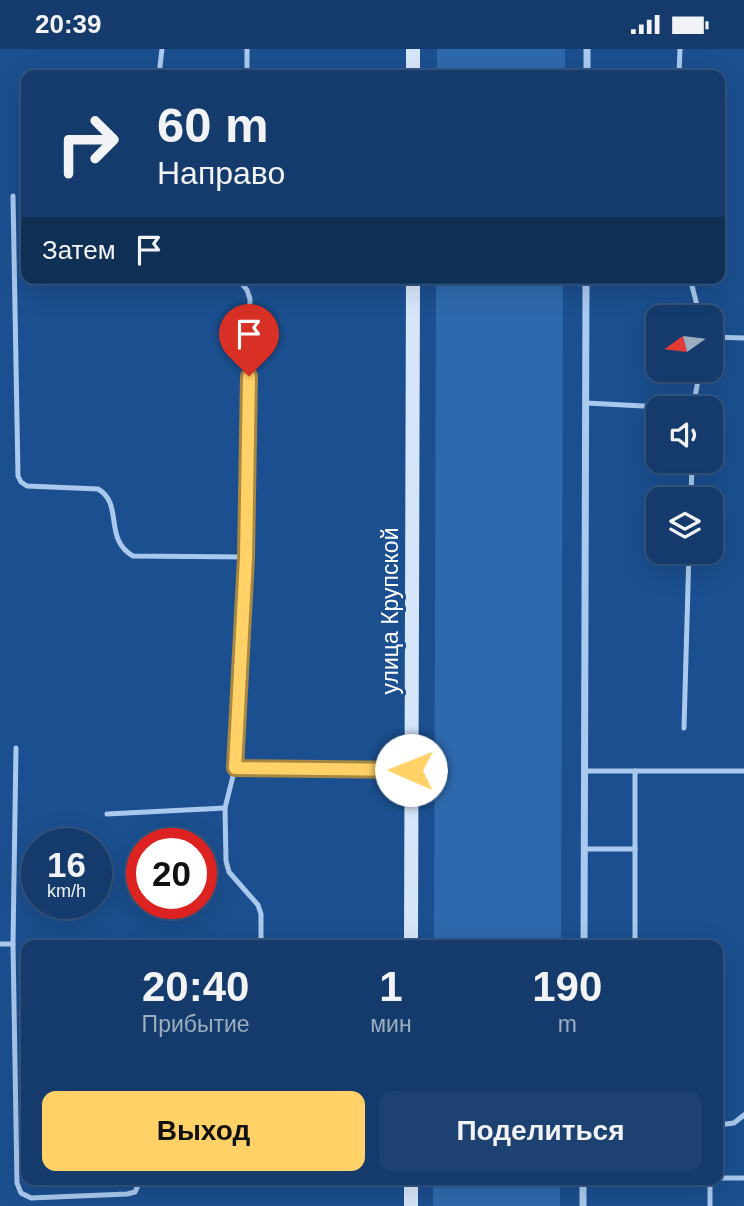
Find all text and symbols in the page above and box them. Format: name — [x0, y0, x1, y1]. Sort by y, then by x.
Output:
text: 20:39 — [35, 9, 102, 39]
icon: right — [42, 98, 133, 189]
text: 60 m — [157, 98, 269, 152]
text: Направо — [157, 155, 285, 191]
icon: arrive — [130, 231, 168, 269]
text: Затем — [42, 235, 116, 265]
pin — [219, 304, 279, 376]
north arrow — [646, 305, 723, 381]
map controls — [646, 305, 723, 564]
icon: arrive — [230, 315, 268, 353]
button: sound — [646, 396, 723, 473]
button: layers — [646, 487, 723, 564]
street label: улица Крупской — [377, 528, 403, 694]
position arrow — [374, 733, 448, 807]
speed limit sign: 20 — [126, 828, 217, 919]
text: 16 — [47, 845, 86, 884]
text: km/h — [47, 881, 86, 901]
text: 20:40 — [142, 963, 249, 1010]
text: 1 — [379, 963, 403, 1010]
text: 190 — [532, 963, 602, 1010]
text: Прибытие — [142, 1011, 250, 1037]
text: мин — [370, 1011, 412, 1037]
text: m — [558, 1011, 577, 1037]
button: Выход — [42, 1091, 365, 1171]
button: Поделиться — [379, 1091, 702, 1171]

